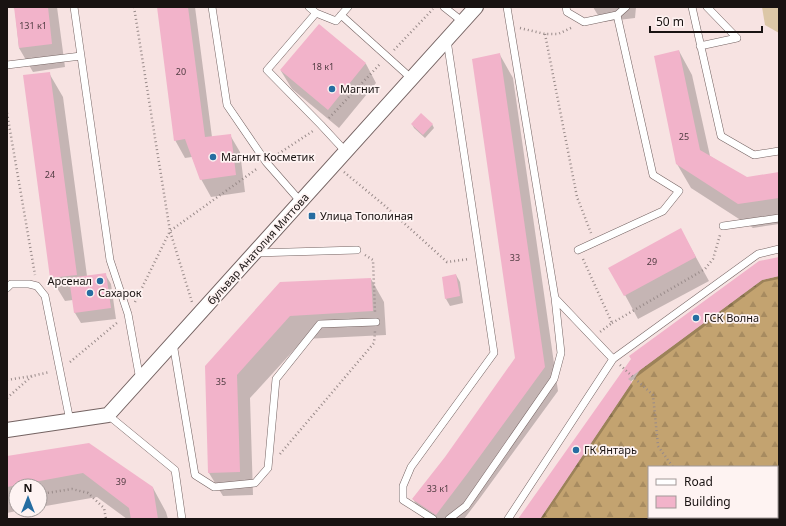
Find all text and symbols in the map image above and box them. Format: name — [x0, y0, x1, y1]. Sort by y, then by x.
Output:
scale bar — [650, 8, 762, 34]
text: 50 m — [656, 13, 684, 30]
house number: 131 к1 — [19, 19, 47, 32]
house number: 18 к1 — [312, 60, 334, 73]
house number: 20 — [176, 65, 186, 78]
place label: Магнит — [340, 81, 380, 96]
marker: Магнит — [327, 84, 337, 94]
house number: 25 — [679, 130, 689, 143]
place label: Магнит Косметик — [221, 149, 314, 164]
marker: Магнит Косметик — [208, 152, 218, 162]
house number: 24 — [45, 168, 55, 181]
street label: бульвар Анатолия Миттова — [203, 190, 312, 308]
place label: Улица Тополиная — [320, 208, 413, 223]
marker: Улица Тополиная — [307, 211, 317, 221]
house number: 33 — [510, 251, 520, 264]
house number: 29 — [647, 255, 657, 268]
place label: Арсенал — [48, 273, 92, 288]
marker: Арсенал — [95, 276, 105, 286]
place label: Сахарок — [98, 285, 142, 300]
marker: Сахарок — [85, 288, 95, 298]
place label: ГСК Волна — [704, 310, 759, 325]
marker: ГСК Волна — [691, 313, 701, 323]
house number: 35 — [216, 375, 226, 388]
place label: ГК Янтарь — [584, 442, 637, 457]
marker: ГК Янтарь — [571, 445, 581, 455]
legend — [648, 466, 778, 518]
text: Road — [684, 473, 713, 490]
house number: 39 — [116, 475, 126, 488]
north arrow — [8, 478, 48, 518]
text: N — [24, 480, 32, 495]
house number: 33 к1 — [427, 482, 449, 495]
text: Building — [684, 493, 731, 510]

